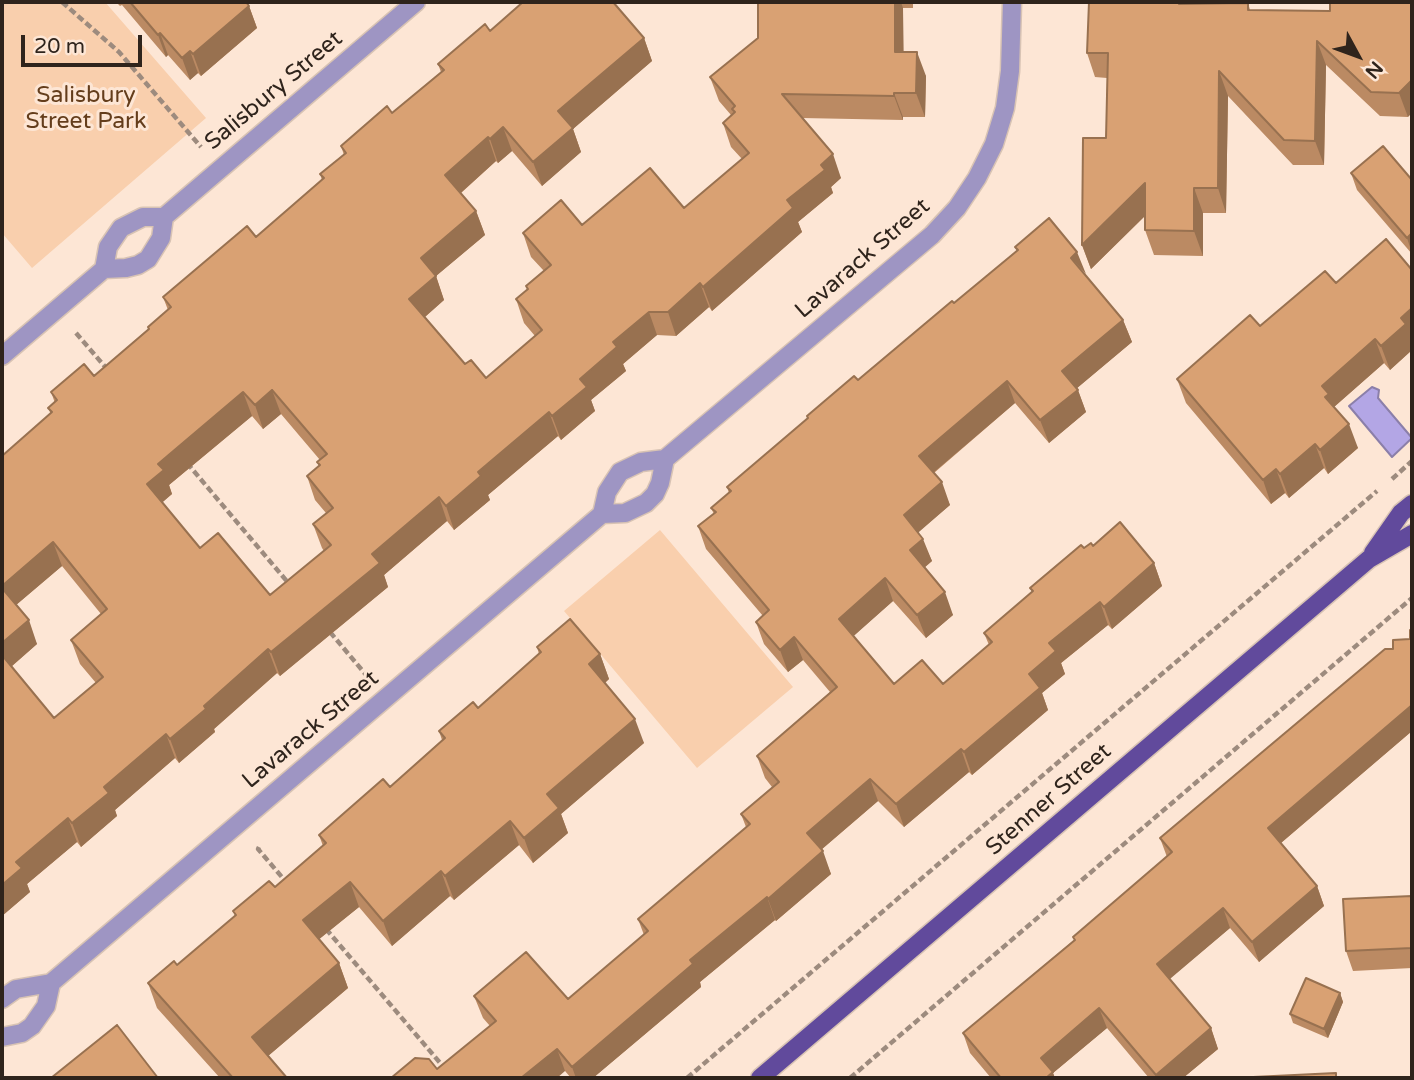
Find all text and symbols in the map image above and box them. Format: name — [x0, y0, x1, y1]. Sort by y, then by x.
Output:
scale bar — [24, 21, 145, 65]
north arrow — [1323, 21, 1393, 91]
street label: Salisbury Street — [200, 25, 348, 157]
text: 20 m — [34, 34, 85, 59]
text: N — [1361, 57, 1387, 83]
park label: Salisbury Street Park — [26, 82, 146, 136]
street label: Lavarack Street — [790, 193, 936, 325]
street label: Lavarack Street — [237, 665, 385, 795]
street label: Stenner Street — [981, 738, 1117, 862]

